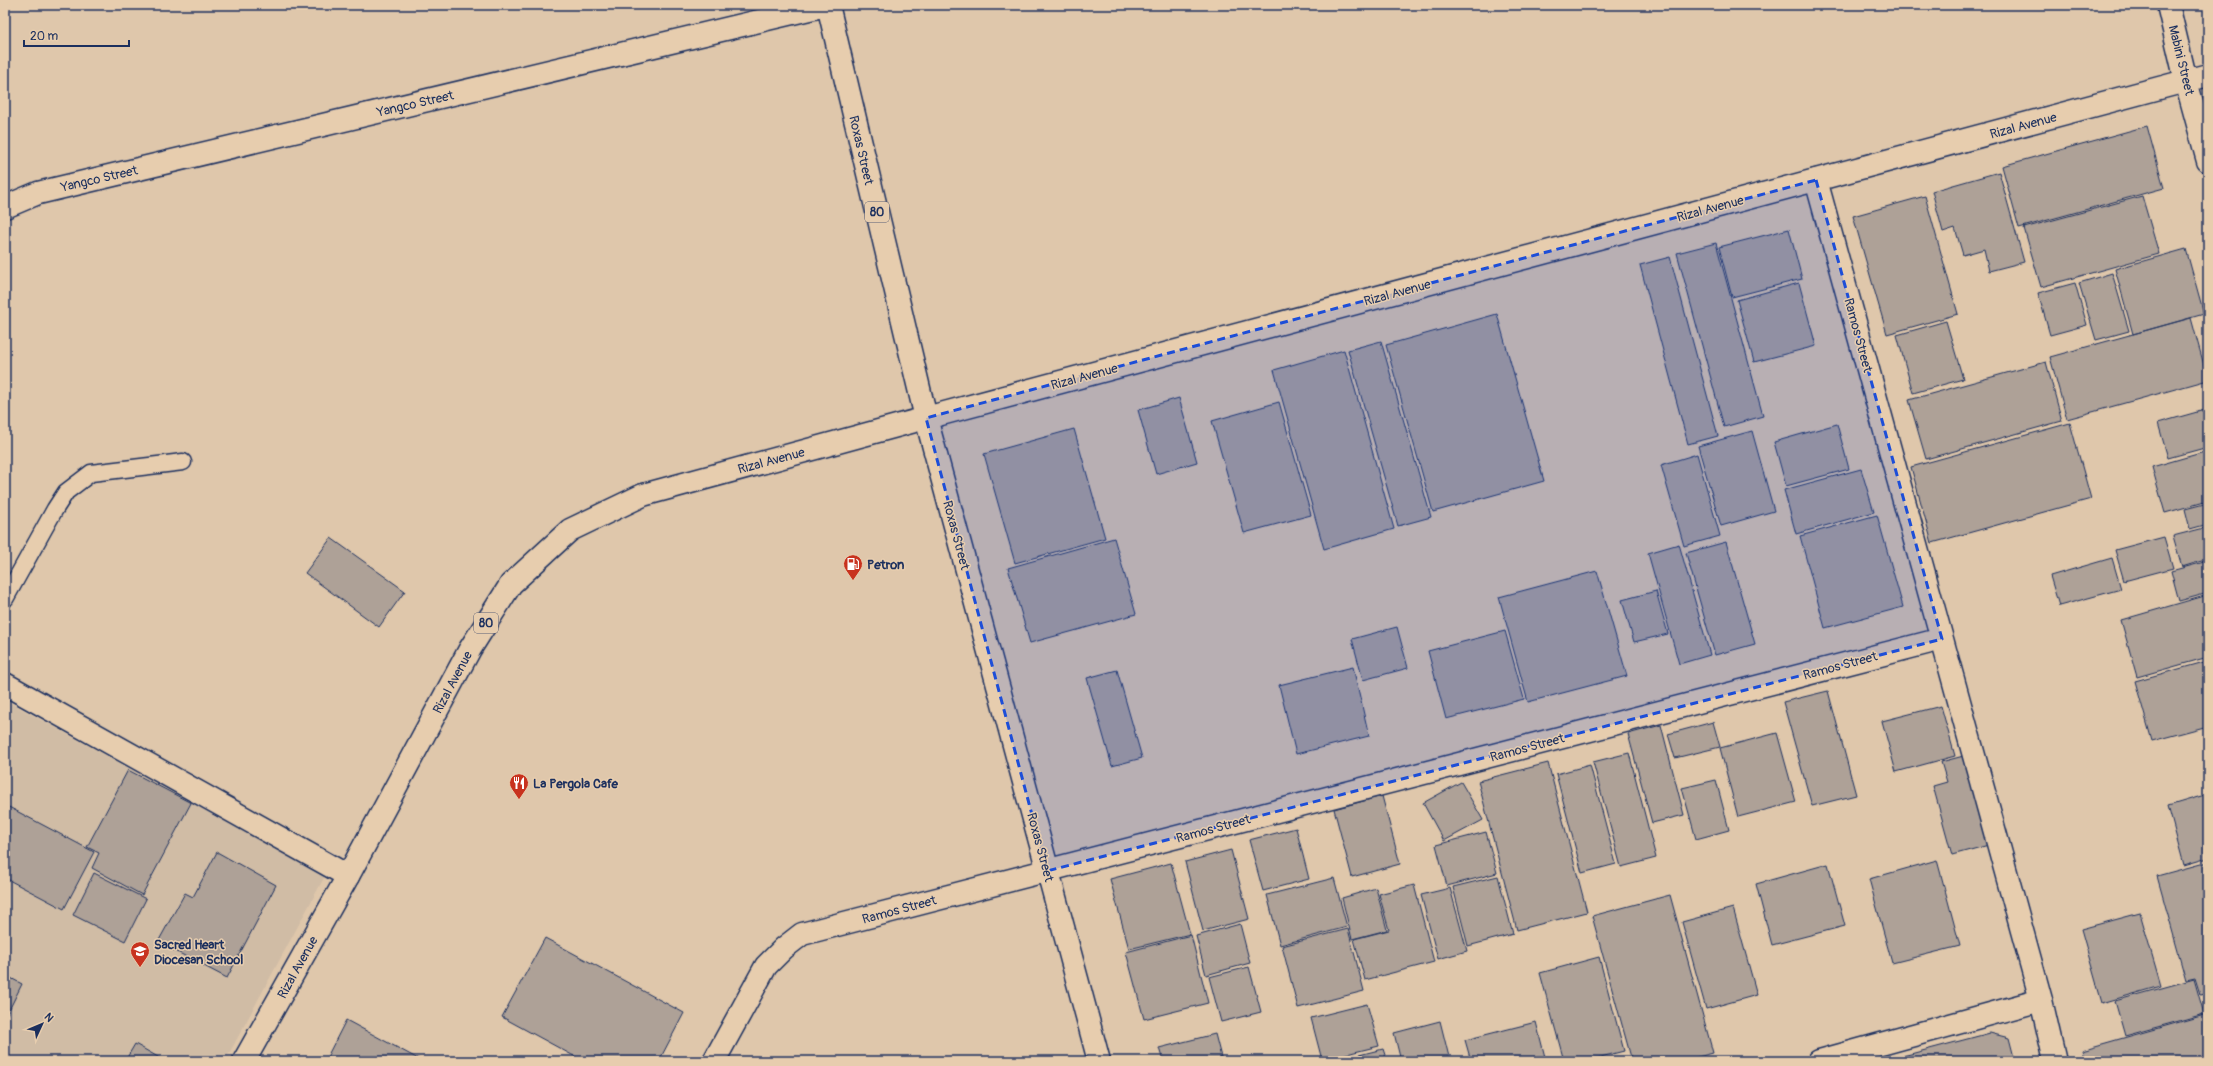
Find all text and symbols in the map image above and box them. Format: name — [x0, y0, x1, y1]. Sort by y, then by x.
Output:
scale bar — [24, 22, 129, 48]
street label: Mabini Street — [2165, 24, 2198, 98]
text: 20 m — [30, 29, 59, 44]
street label: Yangco Street — [374, 87, 456, 121]
street label: Rizal Avenue — [1988, 109, 2059, 143]
street label: Roxas Street — [845, 114, 877, 187]
street label: Yangco Street — [58, 162, 140, 196]
street label: Rizal Avenue — [1675, 192, 1746, 226]
road number: 80 — [865, 202, 889, 222]
street label: Rizal Avenue — [1362, 276, 1433, 310]
street label: Ramos Street — [1840, 296, 1876, 375]
street label: Rizal Avenue — [1049, 360, 1120, 394]
street label: Rizal Avenue — [736, 444, 807, 478]
street label: Roxas Street — [939, 499, 973, 572]
fuel station icon: Petron — [842, 553, 864, 581]
place label: Petron — [867, 557, 905, 573]
road number: 80 — [474, 613, 498, 633]
street label: Rizal Avenue — [430, 648, 476, 716]
street label: Ramos Street — [1801, 648, 1880, 684]
street label: Ramos Street — [1488, 730, 1567, 766]
restaurant icon: La Pergola Cafe — [508, 772, 530, 800]
place label: La Pergola Cafe — [533, 776, 618, 792]
street label: Roxas Street — [1023, 811, 1057, 884]
street label: Ramos Street — [1174, 811, 1253, 847]
street label: Ramos Street — [860, 892, 939, 928]
street label: Rizal Avenue — [274, 933, 322, 1001]
place label: Sacred Heart Diocesan School — [154, 937, 243, 968]
school or university icon: Sacred Heart Diocesan School — [129, 940, 151, 968]
north arrow — [22, 1004, 62, 1044]
text: N — [42, 1010, 56, 1025]

